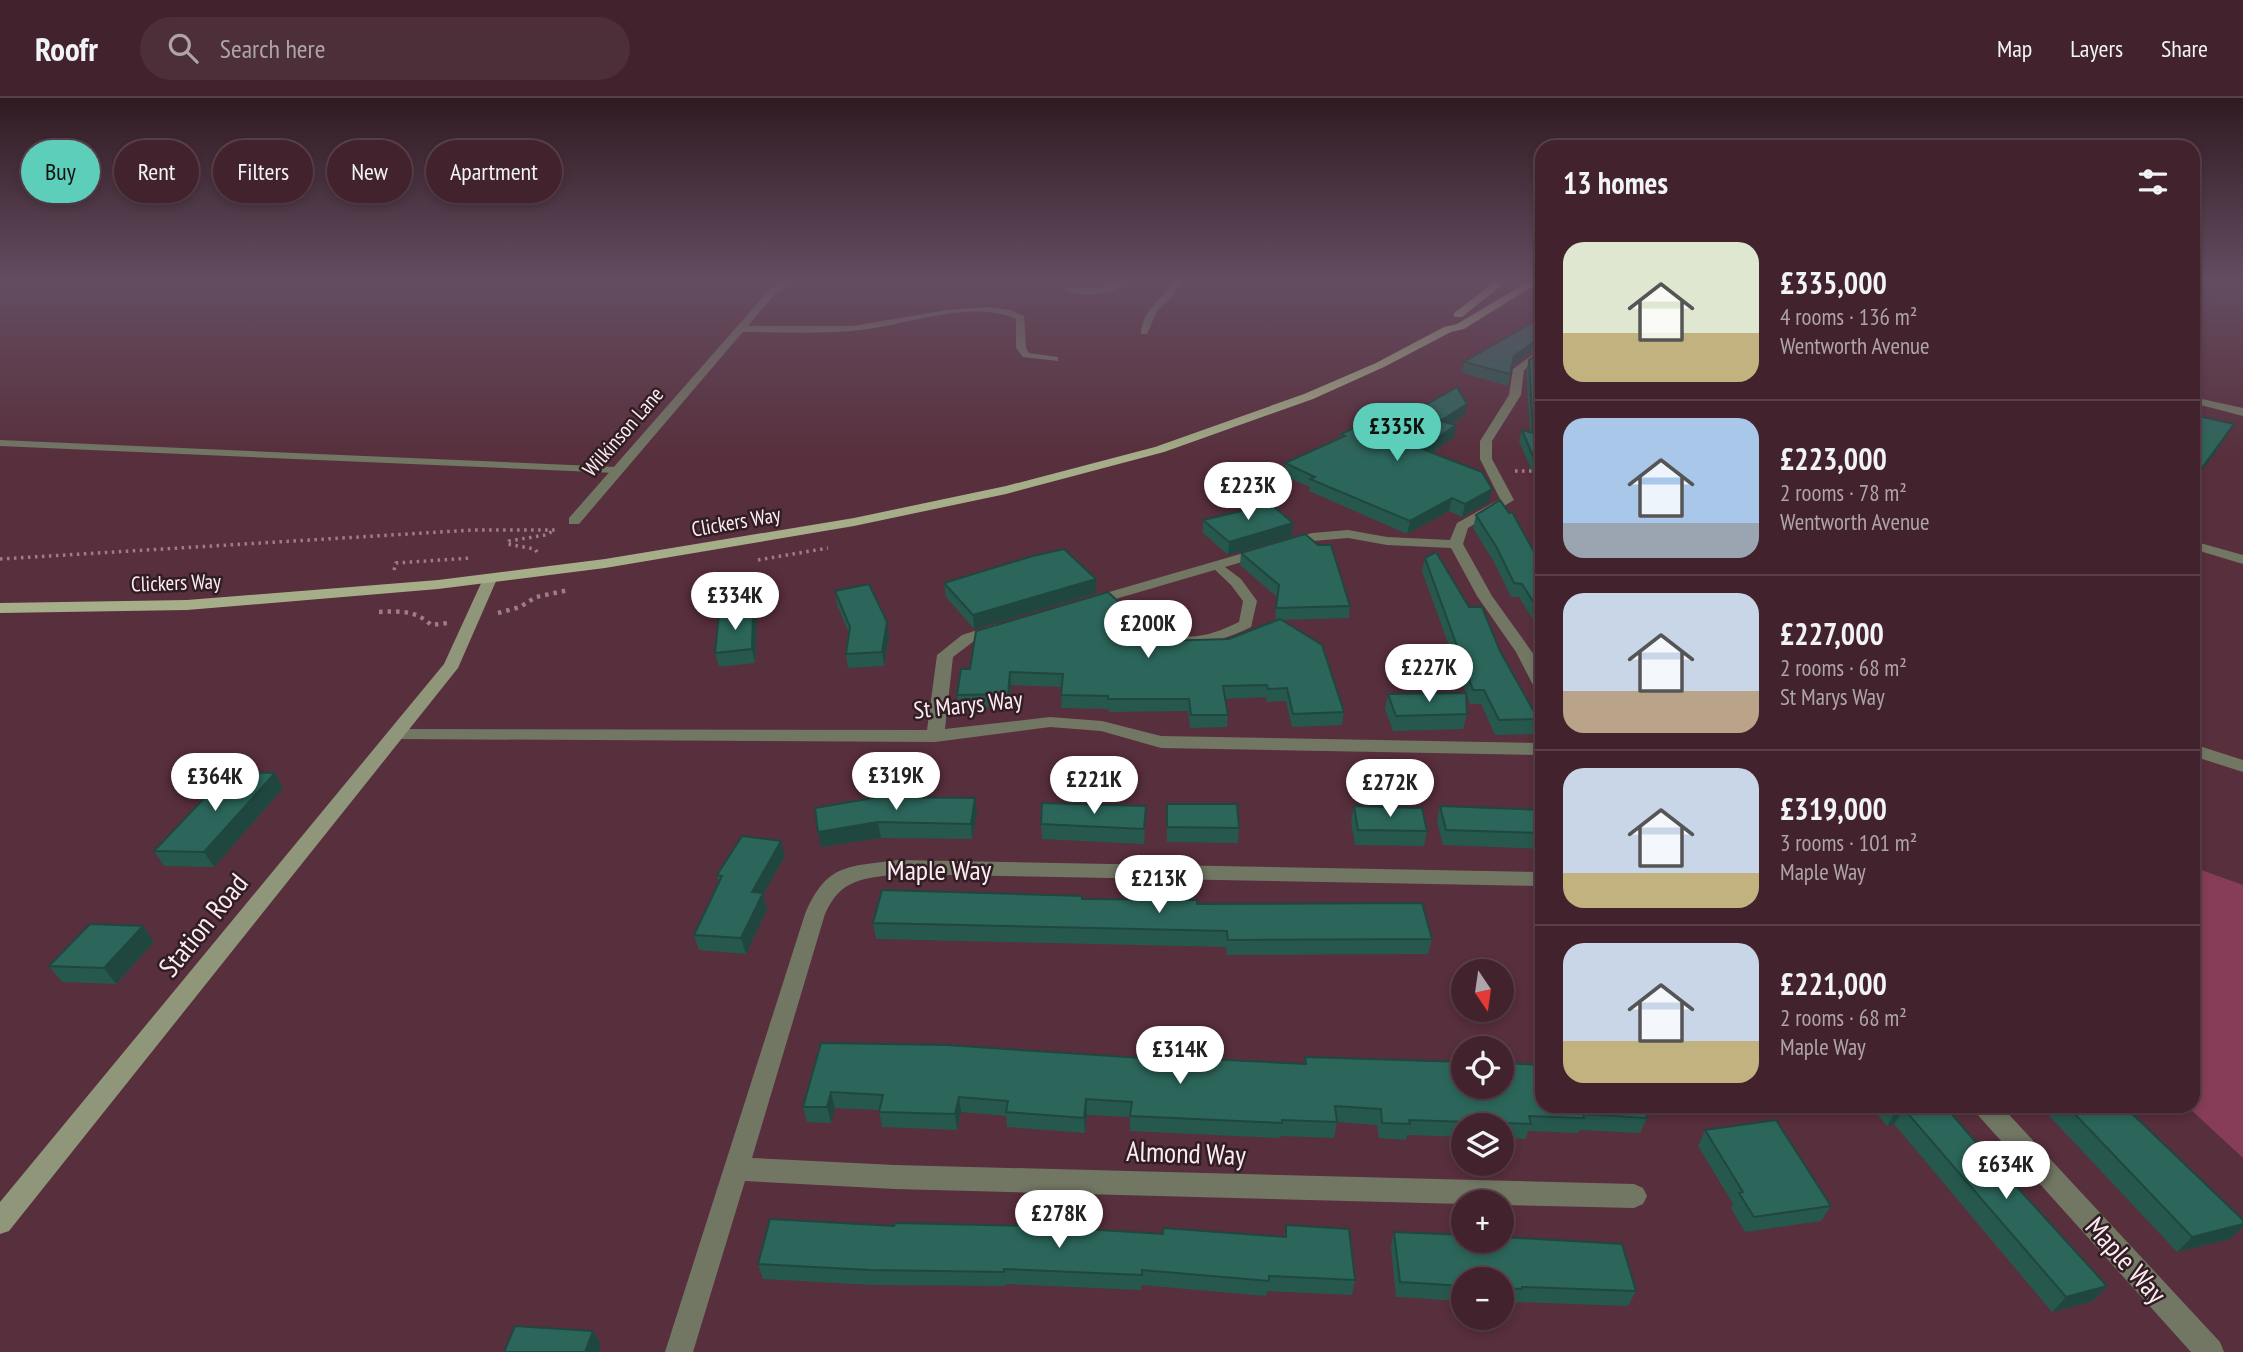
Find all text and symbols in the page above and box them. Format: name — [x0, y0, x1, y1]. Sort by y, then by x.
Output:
search box — [140, 17, 630, 80]
text: Roofr — [35, 27, 98, 70]
icon: search — [164, 29, 202, 67]
text: Search here — [220, 32, 325, 65]
text: Map — [1997, 33, 2032, 64]
text: Layers — [2070, 33, 2123, 64]
text: Share — [2161, 33, 2208, 64]
chip: Buy — [21, 140, 100, 203]
chip: Rent — [114, 140, 199, 203]
chip: Filters — [213, 140, 313, 203]
chip: New — [327, 140, 412, 203]
chip: Apartment — [426, 140, 562, 203]
text: 13 homes — [1563, 163, 1668, 202]
icon: filters — [2134, 163, 2172, 201]
text: £335,000 — [1780, 263, 1887, 302]
icon: home — [1619, 270, 1703, 354]
text: 4 rooms · 136 m² — [1780, 302, 1917, 331]
text: Wentworth Avenue — [1780, 331, 1930, 360]
street label: Wilkinson Lane — [576, 381, 669, 482]
pin: £335K — [1348, 404, 1446, 463]
text: £335K — [1369, 411, 1425, 440]
text: £223,000 — [1780, 439, 1887, 478]
icon: home — [1619, 446, 1703, 530]
pin: £223K — [1199, 462, 1297, 522]
text: £223K — [1220, 470, 1276, 499]
text: 2 rooms · 78 m² — [1780, 478, 1907, 507]
street label: Clickers Way — [689, 500, 783, 543]
text: Wentworth Avenue — [1780, 507, 1930, 536]
street label: Clickers Way — [131, 567, 221, 598]
pin: £334K — [686, 573, 784, 632]
text: £334K — [707, 580, 763, 609]
pin: £200K — [1099, 601, 1197, 660]
text: £200K — [1120, 608, 1176, 637]
text: £227,000 — [1780, 614, 1884, 653]
icon: home — [1619, 621, 1703, 705]
pin: £227K — [1380, 644, 1478, 704]
text: £227K — [1401, 652, 1457, 681]
text: 2 rooms · 68 m² — [1780, 653, 1907, 682]
text: St Marys Way — [1780, 682, 1885, 711]
street label: St Marys Way — [912, 683, 1024, 726]
pin: £319K — [847, 752, 945, 812]
pin: £364K — [166, 754, 264, 813]
pin: £221K — [1045, 756, 1143, 816]
text: £319K — [868, 760, 924, 789]
pin: £272K — [1341, 760, 1439, 819]
text: £364K — [187, 761, 243, 790]
text: £221K — [1066, 764, 1122, 793]
text: £272K — [1362, 767, 1418, 796]
text: £319,000 — [1780, 789, 1887, 828]
icon: home — [1619, 796, 1703, 880]
text: 3 rooms · 101 m² — [1780, 828, 1917, 857]
street label: Maple Way — [887, 851, 992, 888]
pin: £213K — [1110, 856, 1208, 915]
text: Maple Way — [1780, 857, 1866, 886]
text: £213K — [1131, 863, 1187, 892]
street label: Station Road — [150, 865, 256, 984]
north arrow — [1451, 959, 1514, 1022]
map controls — [1451, 959, 1514, 1330]
text: £221,000 — [1780, 964, 1887, 1003]
icon: home — [1619, 971, 1703, 1055]
text: 2 rooms · 68 m² — [1780, 1003, 1907, 1032]
pin: £314K — [1131, 1026, 1229, 1086]
text: Maple Way — [1780, 1032, 1866, 1061]
text: £314K — [1152, 1034, 1208, 1063]
button: locate — [1451, 1036, 1514, 1099]
button: layers — [1451, 1113, 1514, 1176]
street label: Almond Way — [1126, 1132, 1247, 1173]
pin: £634K — [1957, 1142, 2055, 1201]
text: £634K — [1978, 1149, 2034, 1178]
pin: £278K — [1010, 1190, 1108, 1250]
button: + — [1451, 1190, 1514, 1253]
text: £278K — [1031, 1198, 1087, 1227]
street label: Maple Way — [2078, 1208, 2175, 1311]
button: − — [1451, 1267, 1514, 1330]

